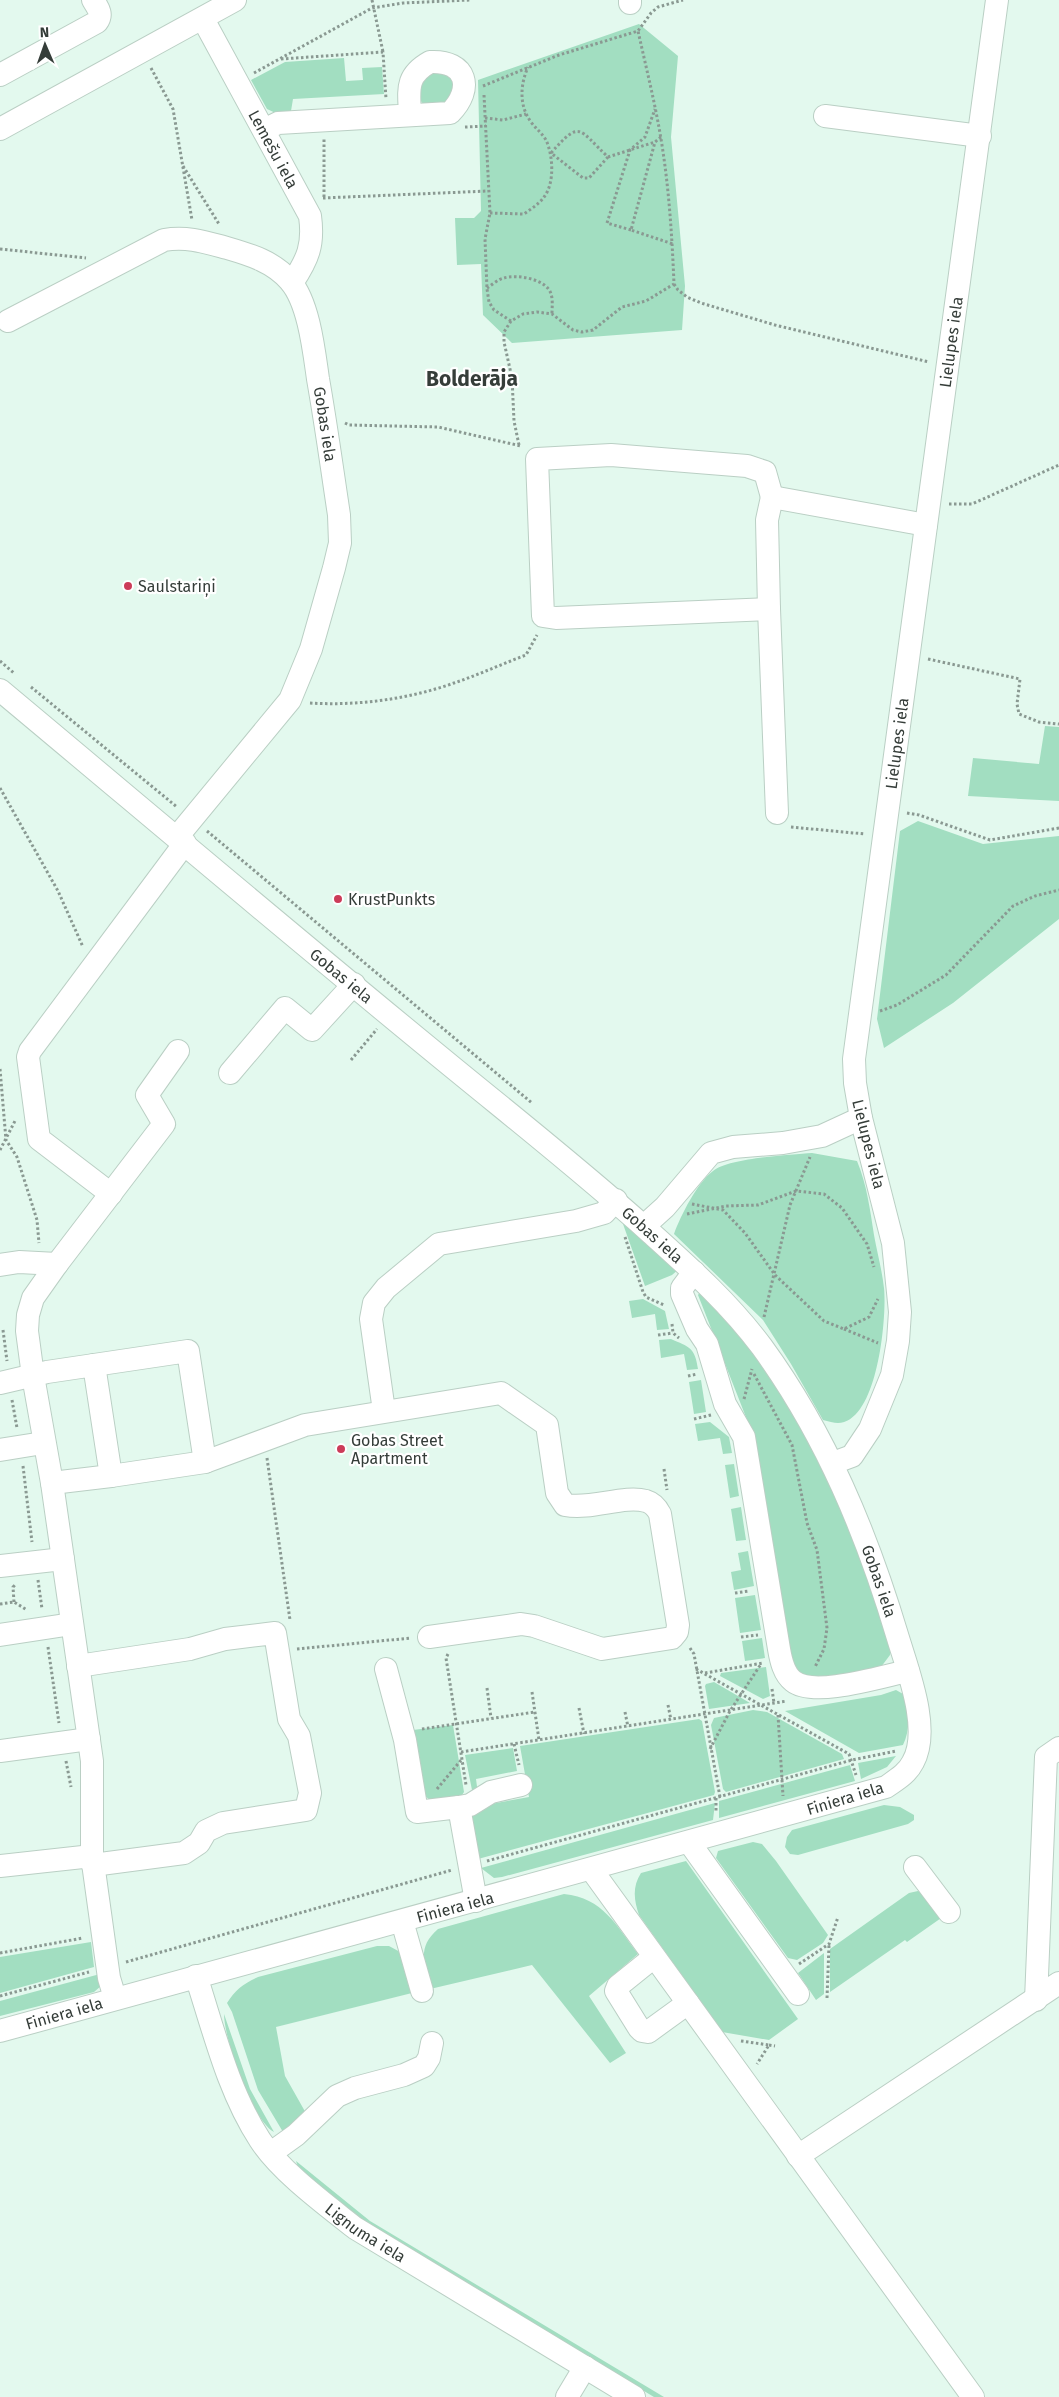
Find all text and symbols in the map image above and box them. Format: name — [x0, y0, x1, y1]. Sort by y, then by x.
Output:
north arrow — [20, 20, 70, 70]
text: N — [40, 24, 50, 41]
street label: Lemešu iela — [244, 107, 302, 192]
street label: Lielupes iela — [936, 295, 967, 389]
district label: Bolderāja — [426, 366, 518, 392]
street label: Gobas iela — [310, 385, 340, 463]
place label: Saulstariņi — [138, 577, 216, 597]
marker: Saulstariņi — [122, 580, 134, 592]
street label: Lielupes iela — [882, 697, 913, 790]
place label: KrustPunkts — [348, 890, 435, 909]
marker: KrustPunkts — [332, 893, 344, 905]
street label: Gobas iela — [306, 944, 376, 1007]
street label: Lielupes iela — [848, 1097, 889, 1191]
street label: Gobas iela — [618, 1203, 687, 1267]
place label: Gobas Street Apartment — [351, 1431, 444, 1468]
marker: Gobas Street Apartment — [335, 1443, 347, 1455]
street label: Gobas iela — [857, 1542, 900, 1620]
street label: Finiera iela — [804, 1778, 886, 1819]
street label: Finiera iela — [414, 1888, 496, 1927]
street label: Finiera iela — [23, 1993, 105, 2034]
street label: Lignuma iela — [321, 2199, 409, 2266]

